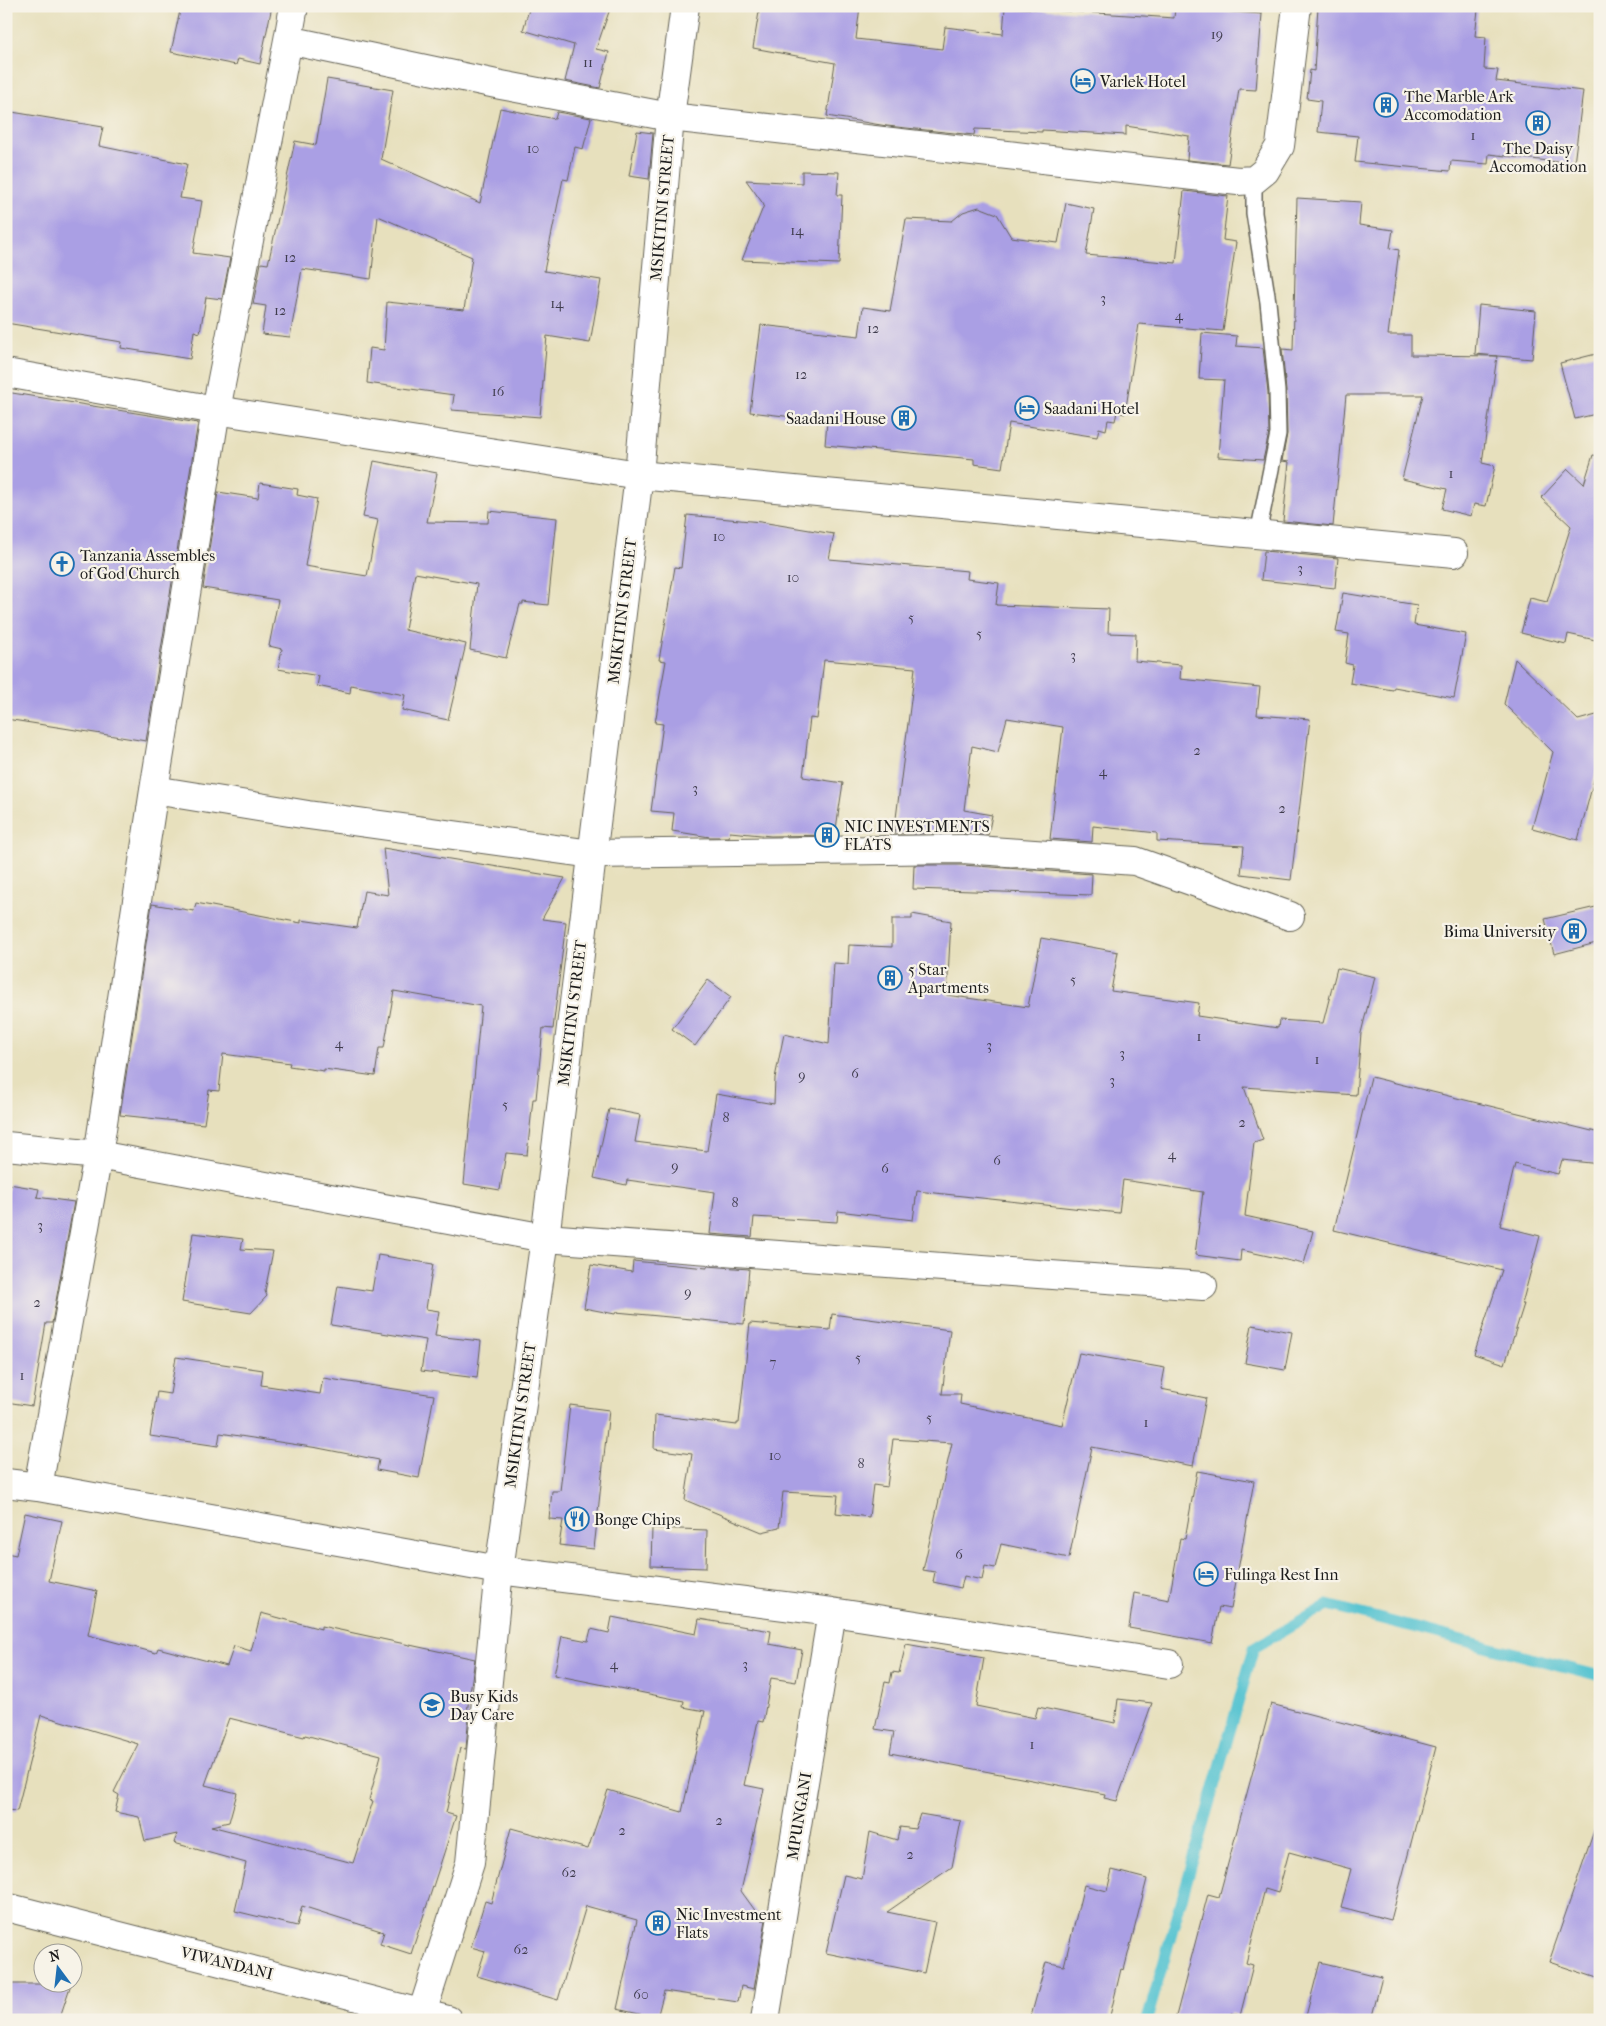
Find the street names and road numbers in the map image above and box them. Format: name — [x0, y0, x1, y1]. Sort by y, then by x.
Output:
street label: MSIKITINI STREET — [646, 134, 678, 282]
street label: MSIKITINI STREET — [604, 537, 640, 685]
street label: MSIKITINI STREET — [554, 939, 590, 1087]
street label: MSIKITINI STREET — [500, 1341, 540, 1489]
street label: MPUNGANI — [783, 1771, 815, 1861]
street label: VIWANDANI — [178, 1942, 275, 1984]

